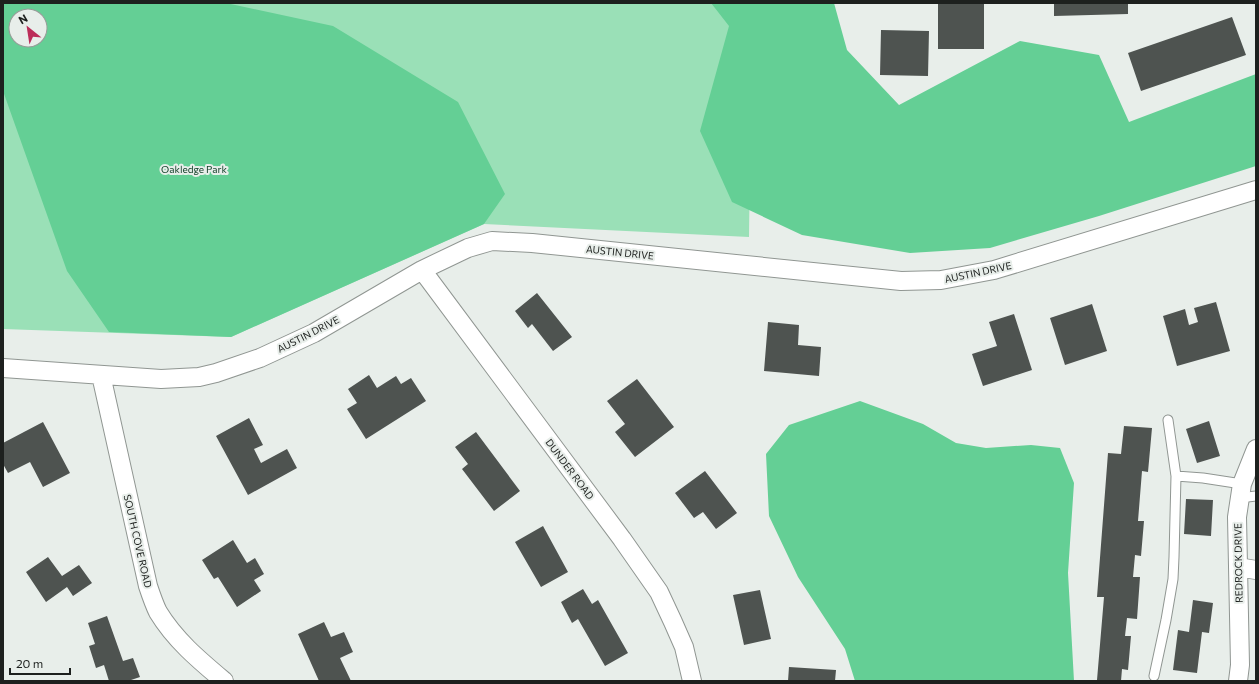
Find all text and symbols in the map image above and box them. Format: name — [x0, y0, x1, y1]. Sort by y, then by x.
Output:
north arrow — [8, 8, 48, 48]
text: N — [16, 11, 30, 27]
park label: Oakledge Park — [161, 163, 227, 175]
street label: AUSTIN DRIVE — [586, 242, 654, 262]
street label: AUSTIN DRIVE — [944, 259, 1013, 285]
street label: AUSTIN DRIVE — [275, 313, 341, 355]
street label: DUNDER ROAD — [543, 436, 597, 502]
street label: SOUTH COVE ROAD — [121, 493, 155, 589]
street label: REDROCK DRIVE — [1231, 523, 1245, 603]
scale bar — [10, 650, 70, 676]
text: 20 m — [16, 656, 43, 670]

